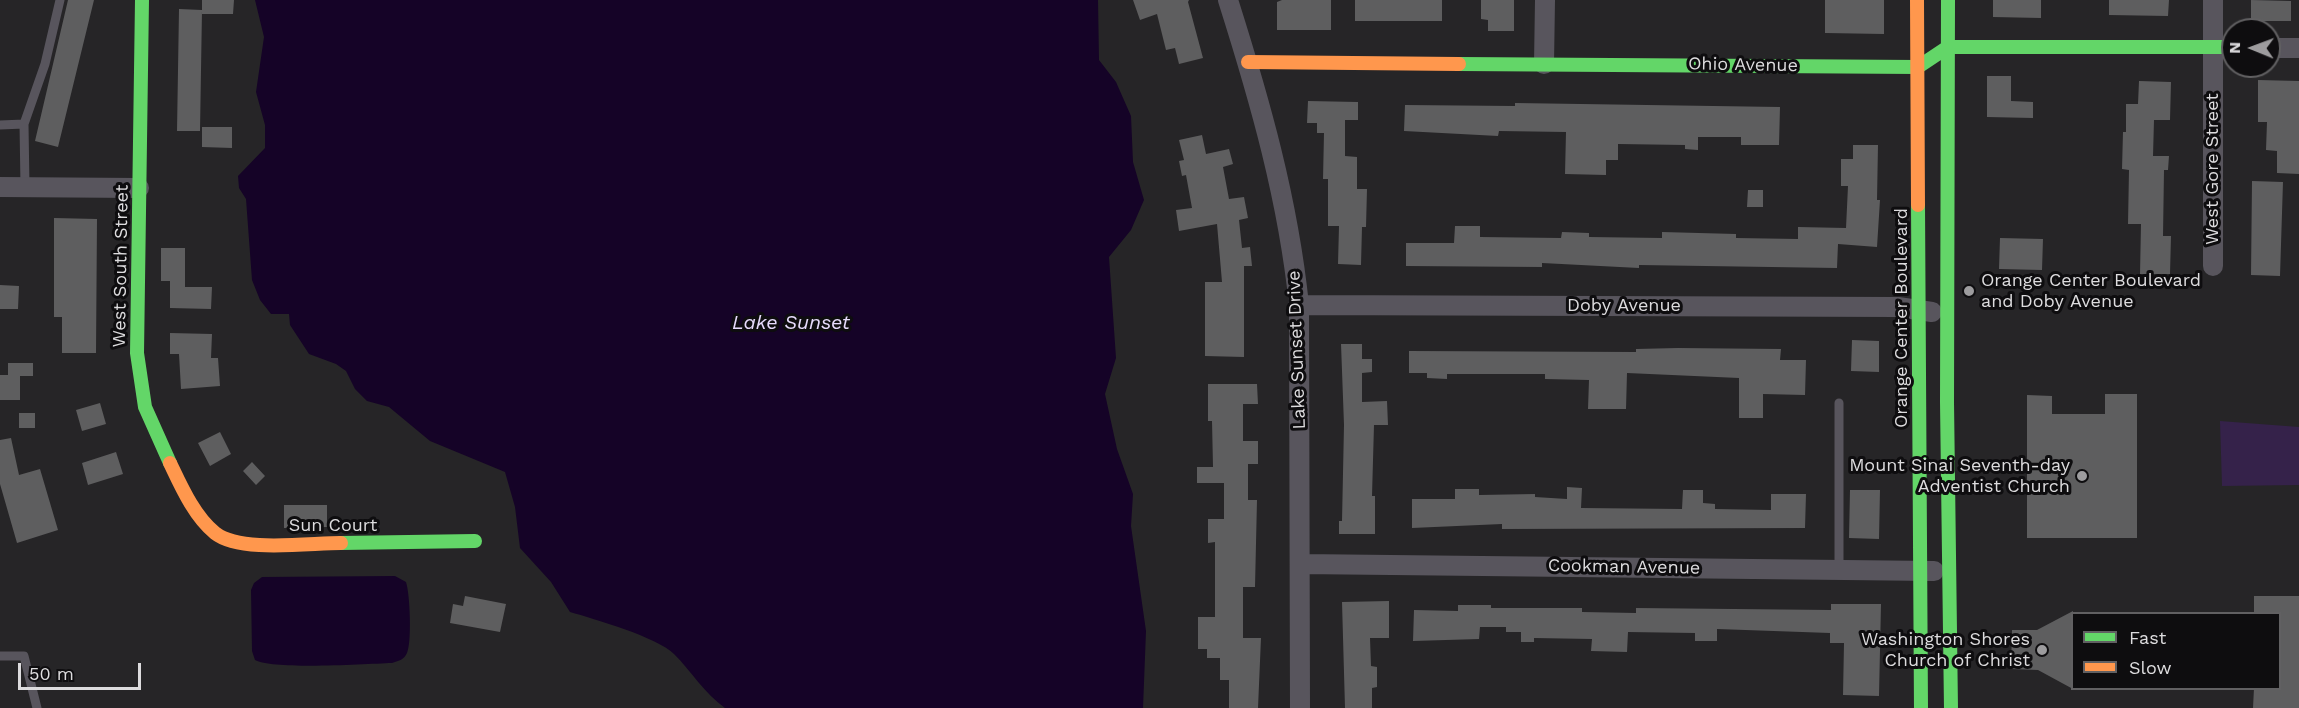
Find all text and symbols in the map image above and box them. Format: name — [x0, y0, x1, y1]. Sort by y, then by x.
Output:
north arrow — [2221, 18, 2281, 78]
text: N — [2225, 42, 2244, 54]
street label: Ohio Avenue — [1688, 53, 1798, 77]
street label: West Gore Street — [2202, 93, 2224, 245]
street label: West South Street — [109, 184, 133, 348]
street label: Orange Center Boulevard — [1891, 208, 1913, 428]
street label: Lake Sunset Drive — [1283, 270, 1311, 430]
place label: Orange Center Boulevard and Doby Avenue — [1981, 270, 2201, 312]
marker: Orange Center Boulevard and Doby Avenue — [1962, 284, 1976, 298]
street label: Doby Avenue — [1567, 295, 1681, 317]
water label: Lake Sunset — [732, 311, 850, 335]
place label: Mount Sinai Seventh-day Adventist Church — [1849, 455, 2070, 498]
marker: Mount Sinai Seventh-day Adventist Church — [2075, 469, 2089, 483]
street label: Sun Court — [289, 515, 377, 537]
street label: Cookman Avenue — [1548, 555, 1700, 579]
legend — [2071, 612, 2281, 690]
text: Fast — [2129, 627, 2166, 648]
place label: Washington Shores Church of Christ — [1861, 629, 2030, 672]
marker: Washington Shores Church of Christ — [2035, 643, 2049, 657]
scale bar — [21, 651, 144, 689]
text: Slow — [2129, 657, 2172, 678]
text: 50 m — [29, 663, 74, 684]

